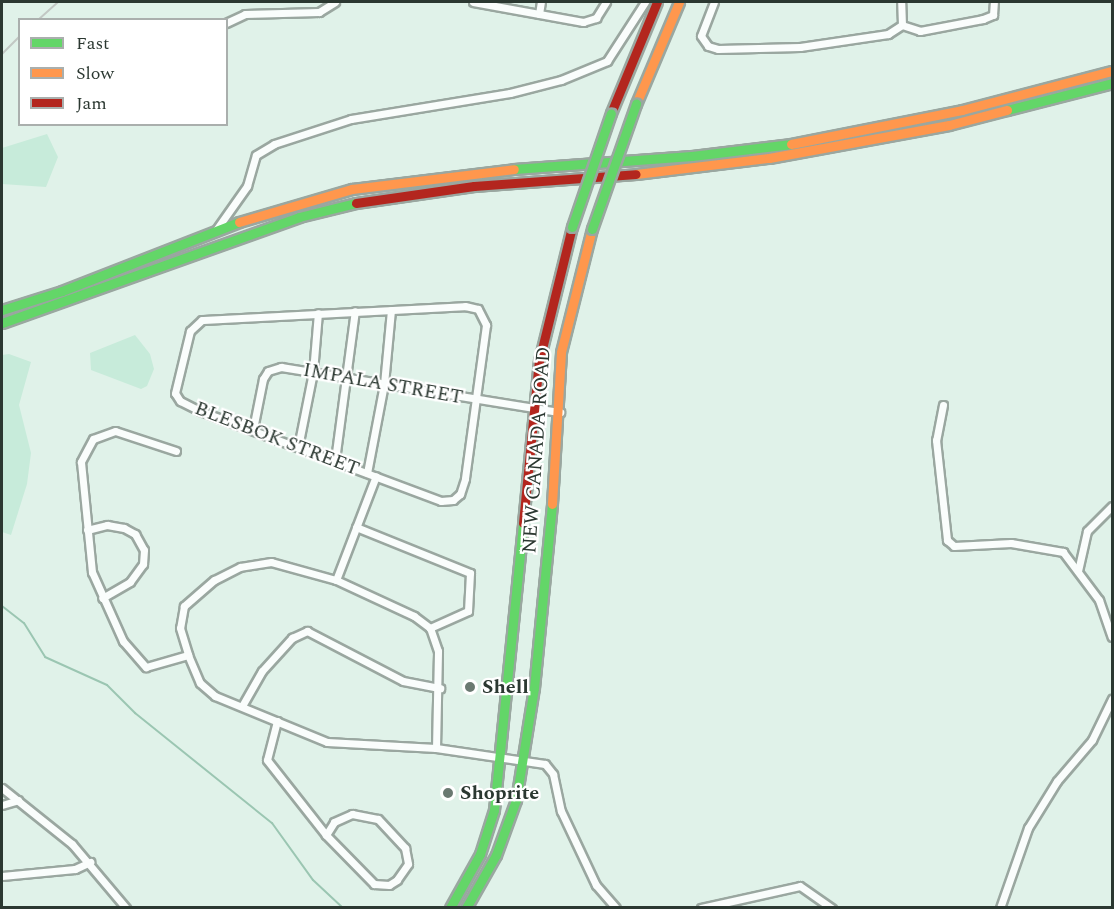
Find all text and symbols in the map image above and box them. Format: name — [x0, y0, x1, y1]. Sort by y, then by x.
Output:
legend — [18, 18, 228, 126]
text: Fast — [76, 30, 109, 57]
text: Slow — [76, 60, 114, 87]
text: Jam — [76, 90, 107, 117]
street label: NEW CANADA ROAD — [518, 346, 556, 554]
street label: IMPALA STREET — [301, 358, 465, 410]
street label: BLESBOK STREET — [191, 396, 363, 482]
place label: Shell — [482, 675, 529, 699]
marker: Shell — [463, 680, 477, 694]
place label: Shoprite — [460, 781, 539, 805]
marker: Shoprite — [441, 786, 455, 800]

